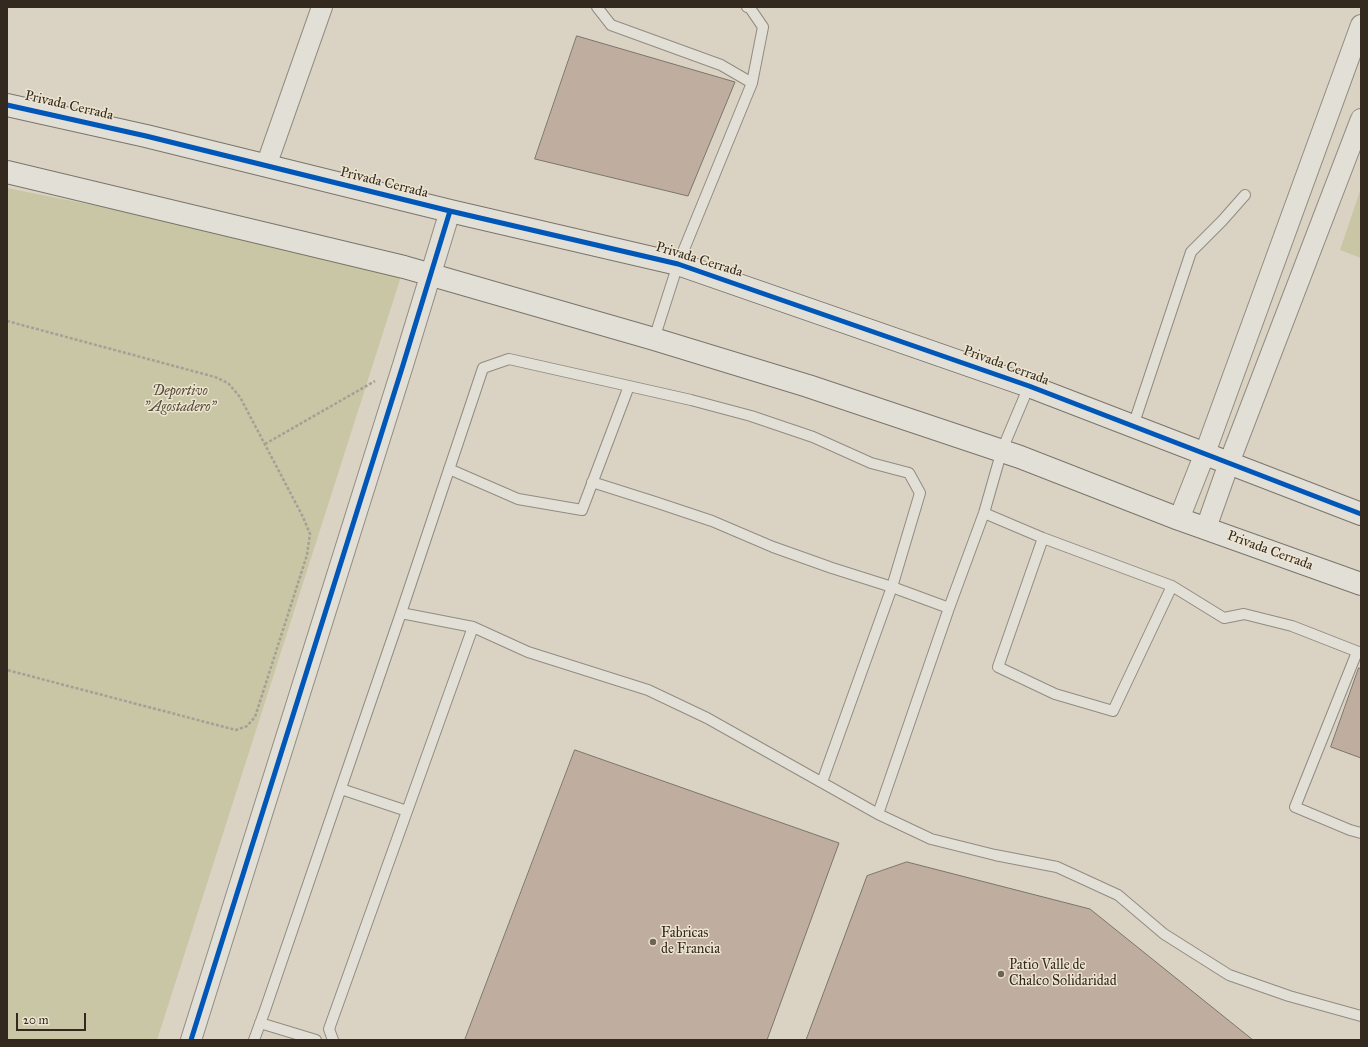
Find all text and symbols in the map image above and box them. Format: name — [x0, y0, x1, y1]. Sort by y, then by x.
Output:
street label: Privada Cerrada — [23, 88, 115, 124]
street label: Privada Cerrada — [338, 164, 430, 202]
street label: Privada Cerrada — [653, 239, 745, 281]
street label: Privada Cerrada — [961, 343, 1051, 389]
park label: Deportivo "Agostadero" — [144, 384, 216, 416]
street label: Privada Cerrada — [1225, 528, 1315, 574]
place label: Fabricas de Francia — [661, 926, 720, 958]
marker: Fabricas de Francia — [648, 937, 658, 947]
place label: Patio Valle de Chalco Solidaridad — [1009, 958, 1117, 990]
marker: Patio Valle de Chalco Solidaridad — [996, 969, 1006, 979]
scale bar — [18, 1005, 88, 1031]
text: 20 m — [23, 1013, 49, 1027]

